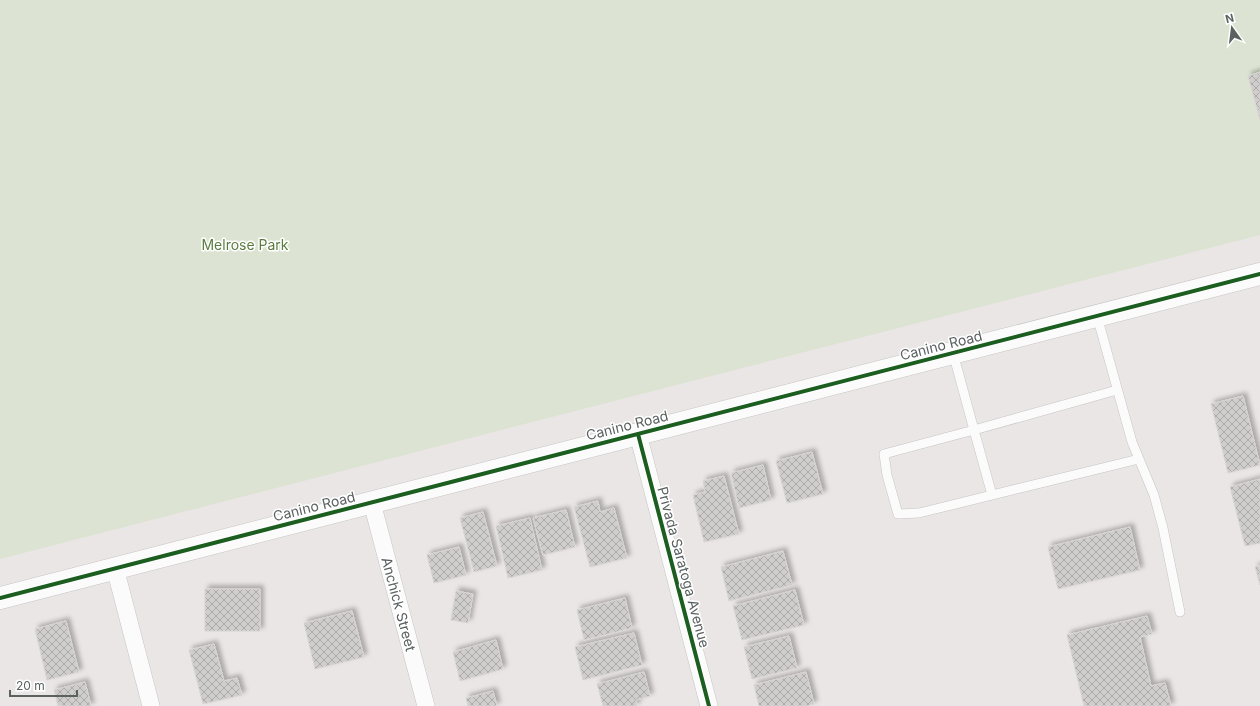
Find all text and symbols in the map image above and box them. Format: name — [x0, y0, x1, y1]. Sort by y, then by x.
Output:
north arrow — [1212, 8, 1252, 48]
text: N — [1224, 10, 1235, 26]
park label: Melrose Park — [201, 236, 289, 253]
street label: Canino Road — [898, 327, 984, 363]
street label: Canino Road — [584, 407, 670, 443]
street label: Privada Saratoga Avenue — [654, 485, 714, 649]
street label: Canino Road — [271, 488, 357, 524]
street label: Anchick Street — [378, 555, 420, 653]
scale bar — [10, 672, 77, 698]
text: 20 m — [16, 678, 45, 693]

